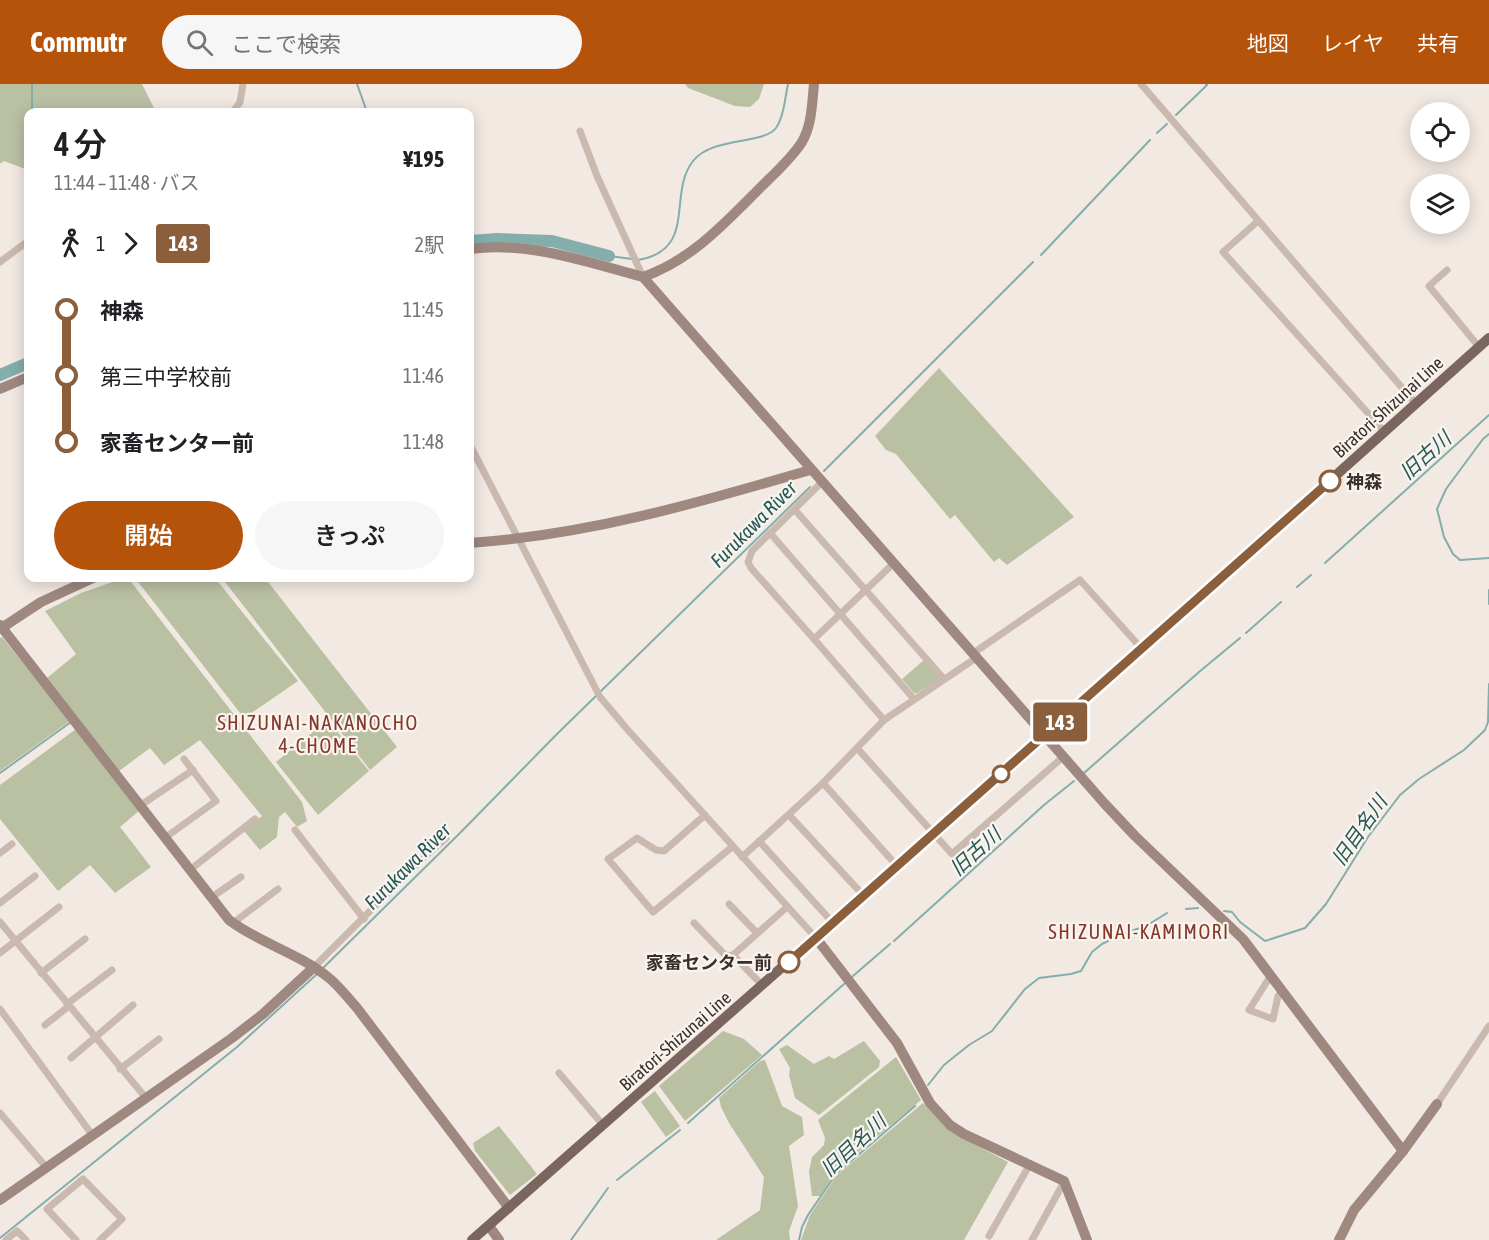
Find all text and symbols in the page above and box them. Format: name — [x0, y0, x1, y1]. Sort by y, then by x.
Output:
search box — [162, 15, 582, 69]
text: Commutr — [30, 26, 126, 58]
icon: search — [183, 26, 216, 59]
text: ここで検索 — [231, 31, 341, 57]
text: 地図 — [1247, 31, 1289, 55]
text: レイヤ — [1322, 31, 1384, 55]
text: 共有 — [1417, 31, 1459, 55]
map controls — [1410, 102, 1470, 234]
button: locate — [1410, 102, 1470, 162]
text: 4 分 — [54, 125, 107, 163]
text: ¥195 — [403, 146, 444, 172]
text: 11:44 – 11:48 · バス — [54, 171, 200, 194]
button: layers — [1410, 174, 1470, 234]
icon: walk — [54, 227, 87, 260]
icon: forward — [114, 227, 147, 260]
text: 143 — [168, 231, 198, 255]
text: 1 — [96, 232, 105, 255]
text: 2駅 — [415, 233, 444, 256]
text: 神森 — [100, 298, 144, 324]
text: 11:45 — [403, 298, 444, 321]
street label: Biratori-Shizunai Line — [1329, 352, 1447, 462]
text: 第三中学校前 — [100, 364, 232, 390]
text: 11:46 — [403, 364, 444, 387]
water label: 旧古川 — [1395, 425, 1456, 484]
text: 家畜センター前 — [100, 430, 254, 456]
text: 11:48 — [403, 430, 444, 453]
marker: 神森 — [1319, 470, 1341, 492]
place label: 神森 — [1346, 471, 1382, 492]
water label: Furukawa River — [705, 475, 802, 572]
button: 開始 — [54, 501, 243, 570]
button: きっぷ — [255, 501, 444, 570]
line badge: 143 — [1026, 702, 1094, 742]
text: 143 — [1045, 710, 1075, 734]
district label: SHIZUNAI-NAKANOCHO 4-CHOME — [217, 711, 419, 757]
unlabelled marker — [992, 765, 1010, 783]
water label: 旧目名川 — [1327, 789, 1393, 869]
water label: Furukawa River — [359, 817, 456, 914]
water label: 旧古川 — [945, 821, 1006, 880]
district label: SHIZUNAI-KAMIMORI — [1048, 920, 1230, 943]
marker: 家畜センター前 — [778, 951, 800, 973]
place label: 家畜センター前 — [646, 952, 772, 973]
street label: Biratori-Shizunai Line — [615, 987, 735, 1095]
water label: 旧目名川 — [816, 1108, 892, 1181]

